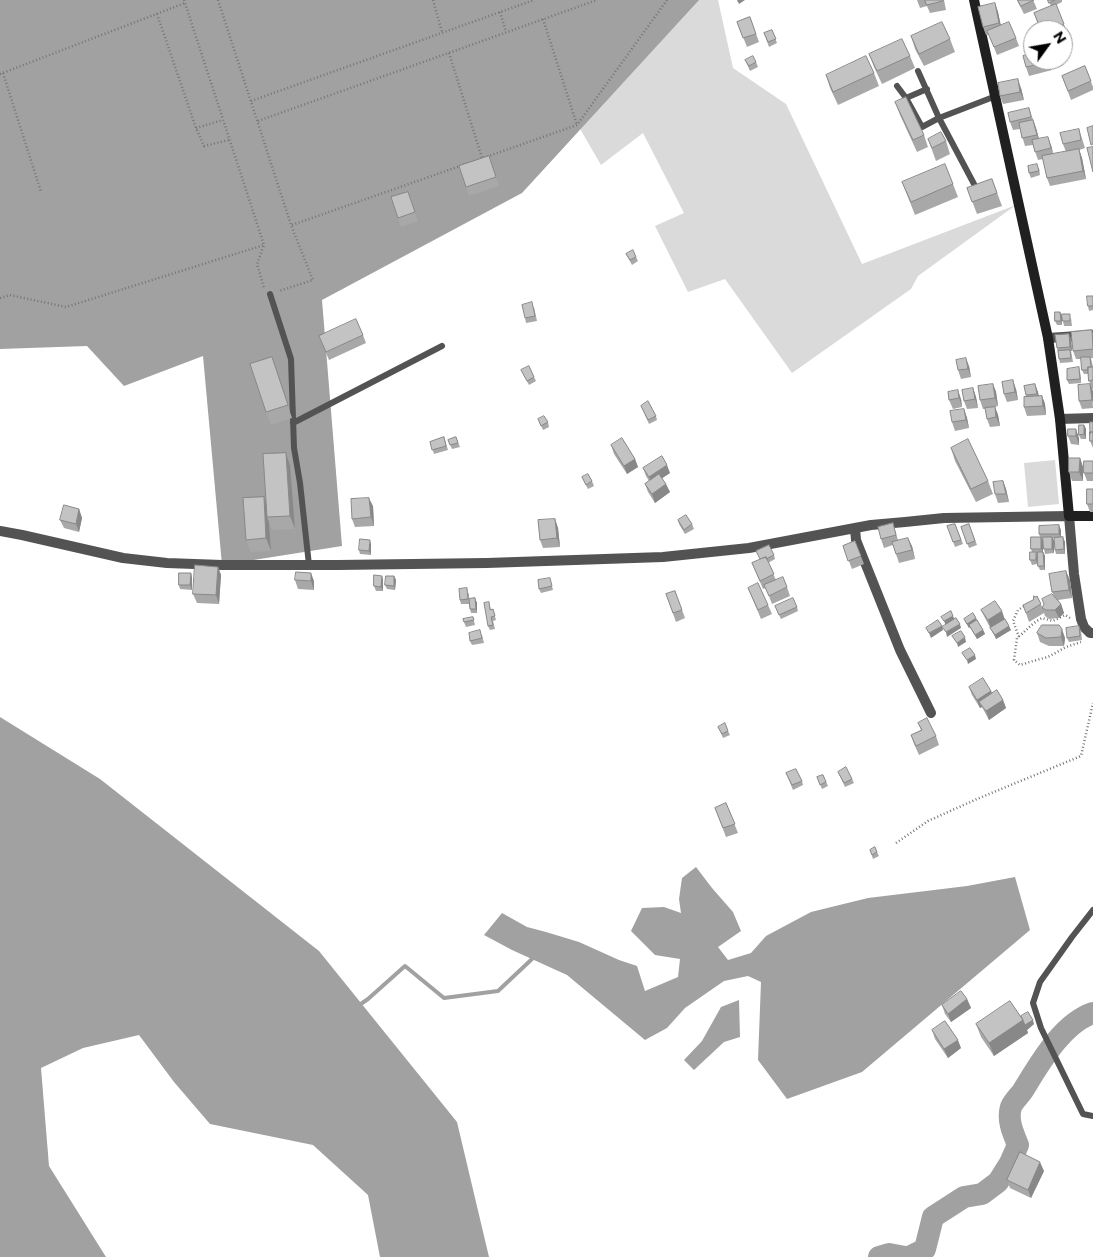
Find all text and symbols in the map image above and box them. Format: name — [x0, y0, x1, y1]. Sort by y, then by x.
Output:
north arrow — [1023, 20, 1073, 70]
text: N — [1049, 28, 1071, 47]

